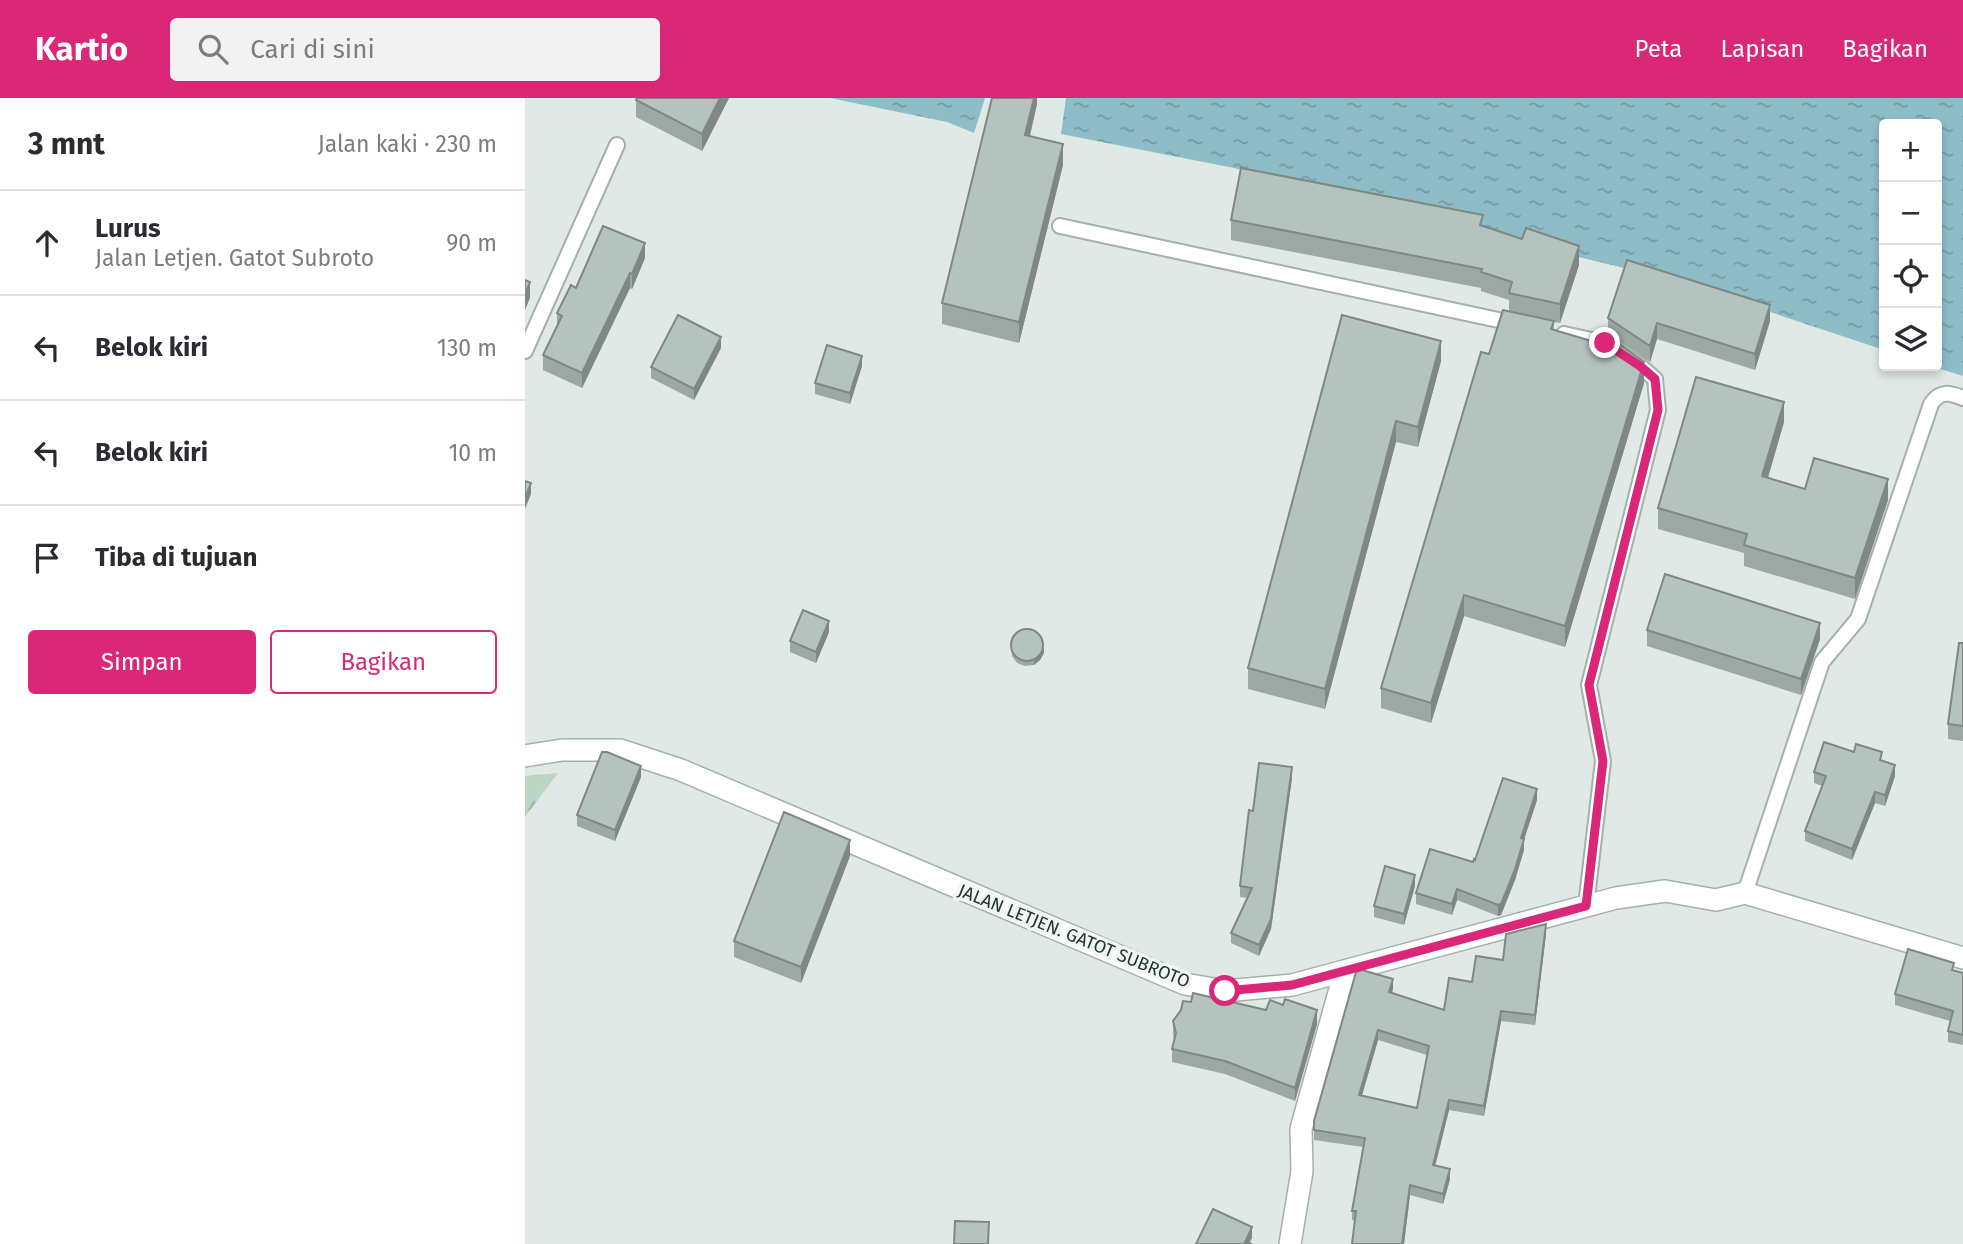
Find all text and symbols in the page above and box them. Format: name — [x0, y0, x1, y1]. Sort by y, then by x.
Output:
search box — [170, 18, 660, 81]
text: Kartio — [35, 29, 128, 69]
icon: search — [194, 30, 232, 68]
text: Cari di sini — [250, 34, 375, 65]
text: Peta — [1635, 35, 1682, 63]
text: Lapisan — [1720, 35, 1804, 63]
text: Bagikan — [1842, 35, 1928, 63]
map controls — [1879, 119, 1942, 371]
button: + — [1879, 119, 1942, 182]
text: 3 mnt — [28, 126, 105, 162]
text: Jalan kaki · 230 m — [318, 130, 497, 158]
button: − — [1879, 182, 1942, 245]
text: Lurus — [95, 213, 161, 244]
icon: ahead — [28, 224, 66, 262]
text: 90 m — [446, 229, 497, 257]
text: Jalan Letjen. Gatot Subroto — [95, 244, 374, 272]
button: locate — [1879, 245, 1942, 308]
button: layers — [1879, 308, 1942, 371]
route end — [1589, 327, 1620, 358]
icon: left — [28, 329, 66, 367]
text: Belok kiri — [95, 332, 208, 363]
text: 130 m — [437, 334, 497, 362]
icon: left — [28, 434, 66, 472]
text: Belok kiri — [95, 437, 208, 468]
text: 10 m — [448, 439, 497, 467]
icon: arrive — [28, 539, 66, 577]
text: Tiba di tujuan — [95, 542, 257, 573]
button: Simpan — [28, 630, 256, 694]
button: Bagikan — [270, 630, 497, 694]
street label: JALAN LETJEN. GATOT SUBROTO — [955, 879, 1193, 993]
route start — [1209, 975, 1240, 1006]

